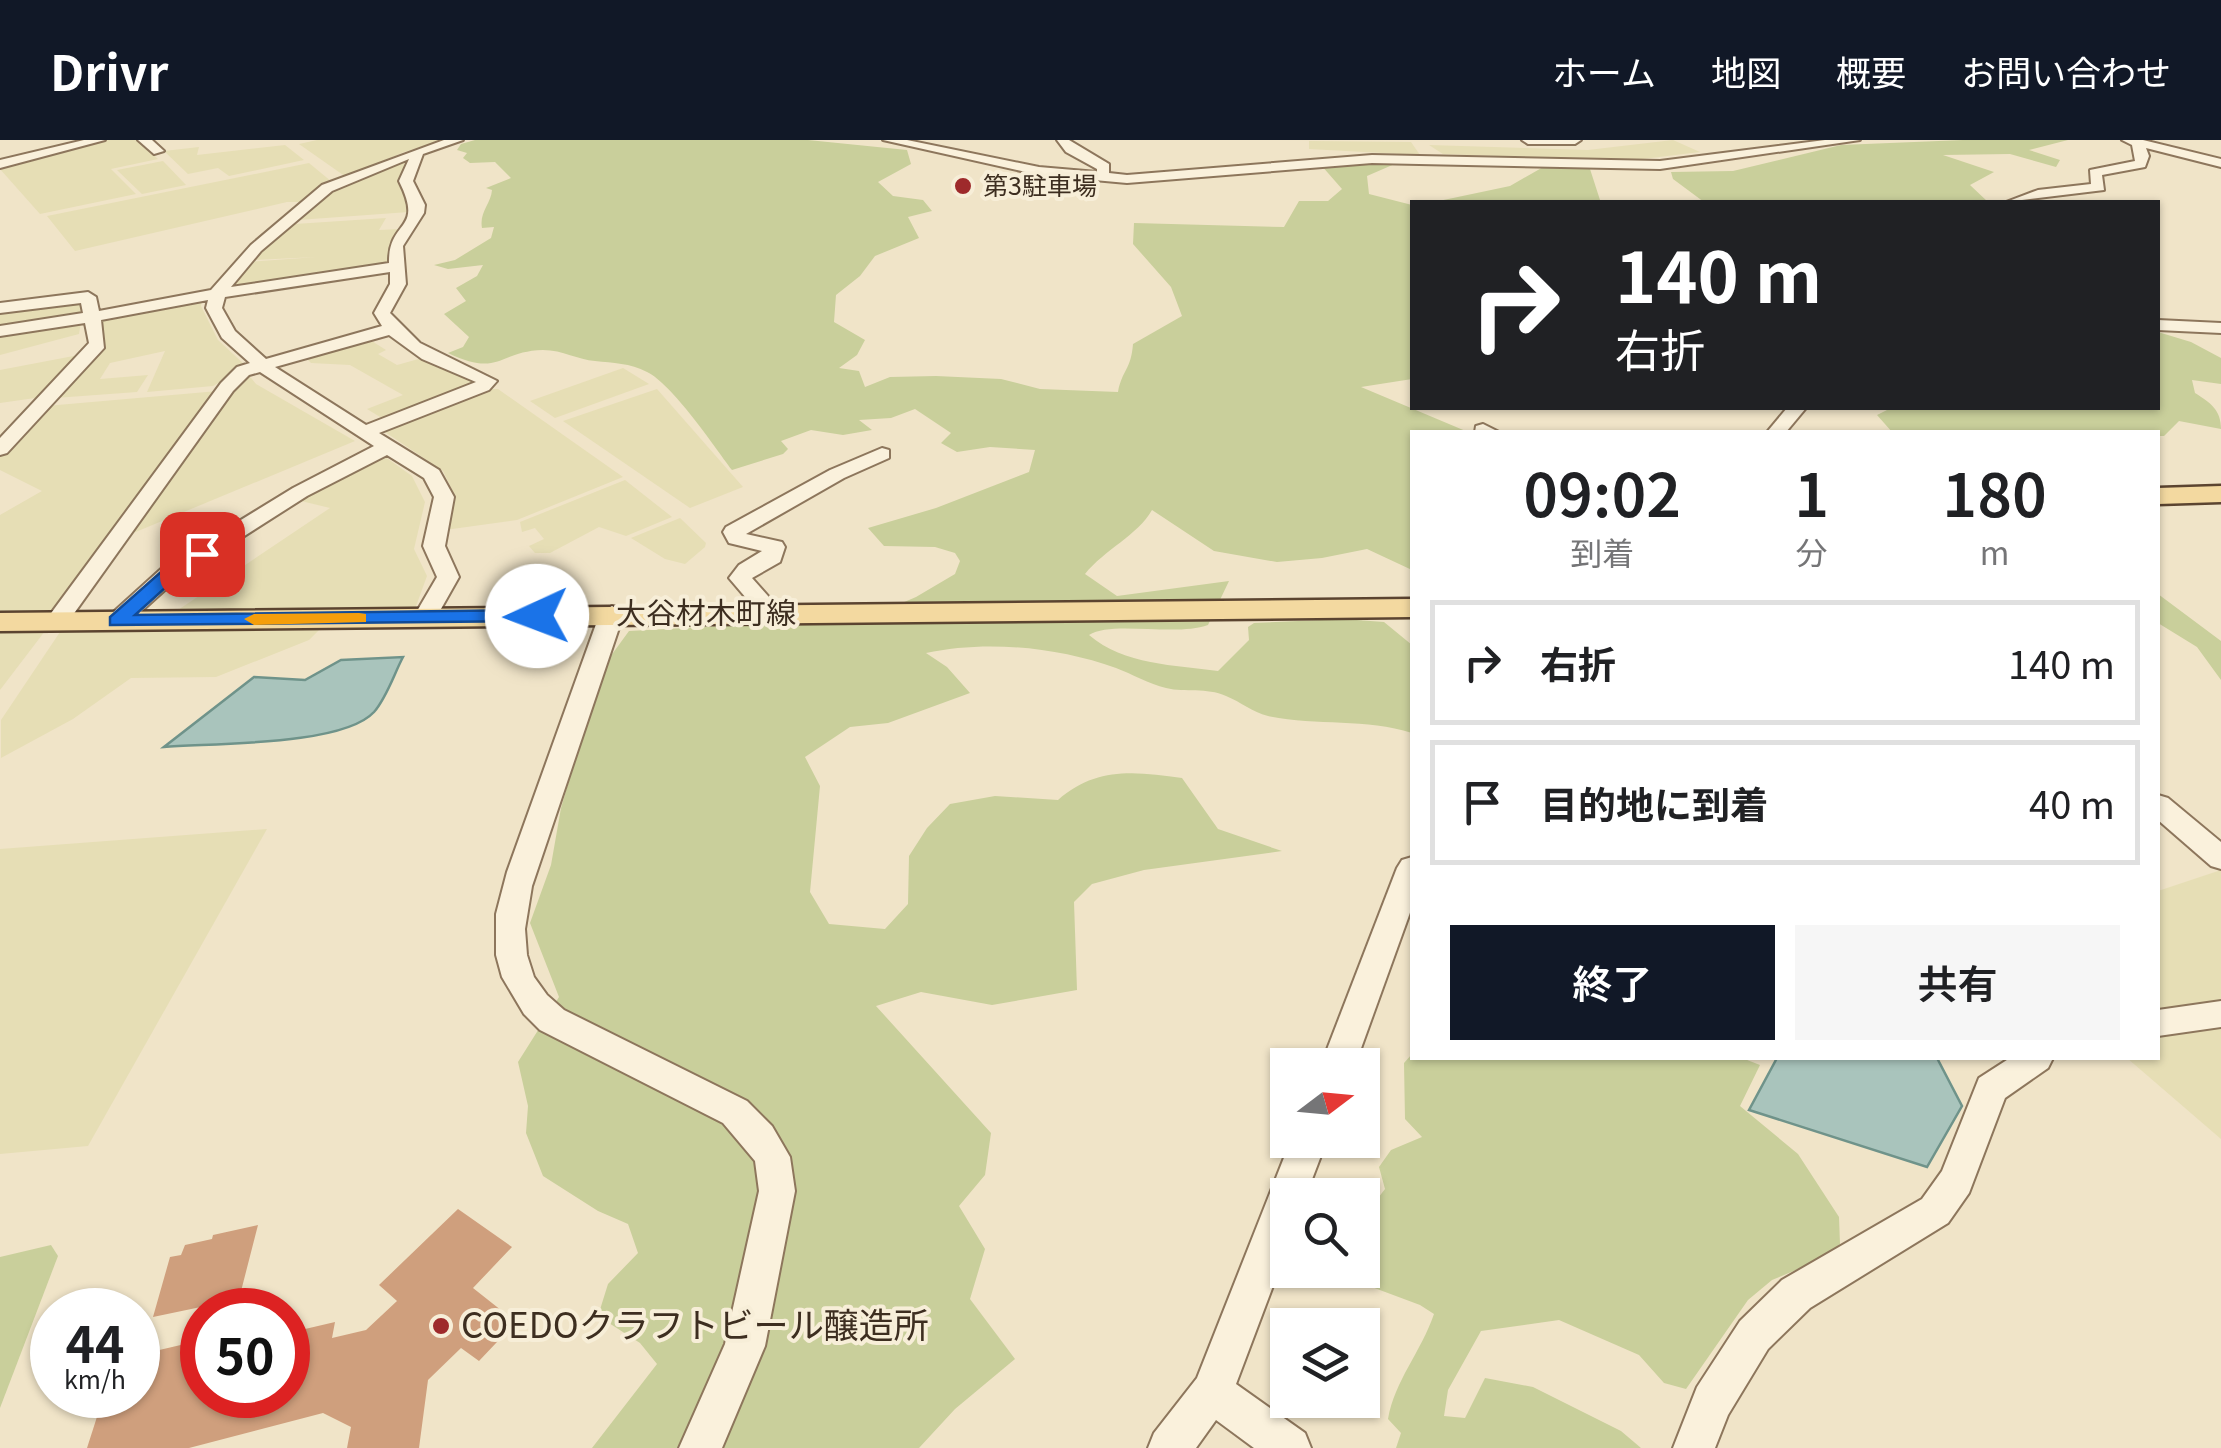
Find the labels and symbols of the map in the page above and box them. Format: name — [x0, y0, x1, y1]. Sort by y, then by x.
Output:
place label: 第3駐車場 — [983, 166, 1097, 202]
marker: 第3駐車場 — [952, 175, 974, 197]
pin — [160, 512, 245, 597]
position arrow — [485, 564, 589, 668]
street label: 大谷材木町線 — [616, 589, 796, 633]
north arrow — [1270, 1048, 1380, 1158]
speed limit sign: 50 — [180, 1288, 310, 1418]
place label: COEDOクラフトビール醸造所 — [461, 1297, 929, 1348]
marker: COEDOクラフトビール醸造所 — [430, 1315, 452, 1337]

